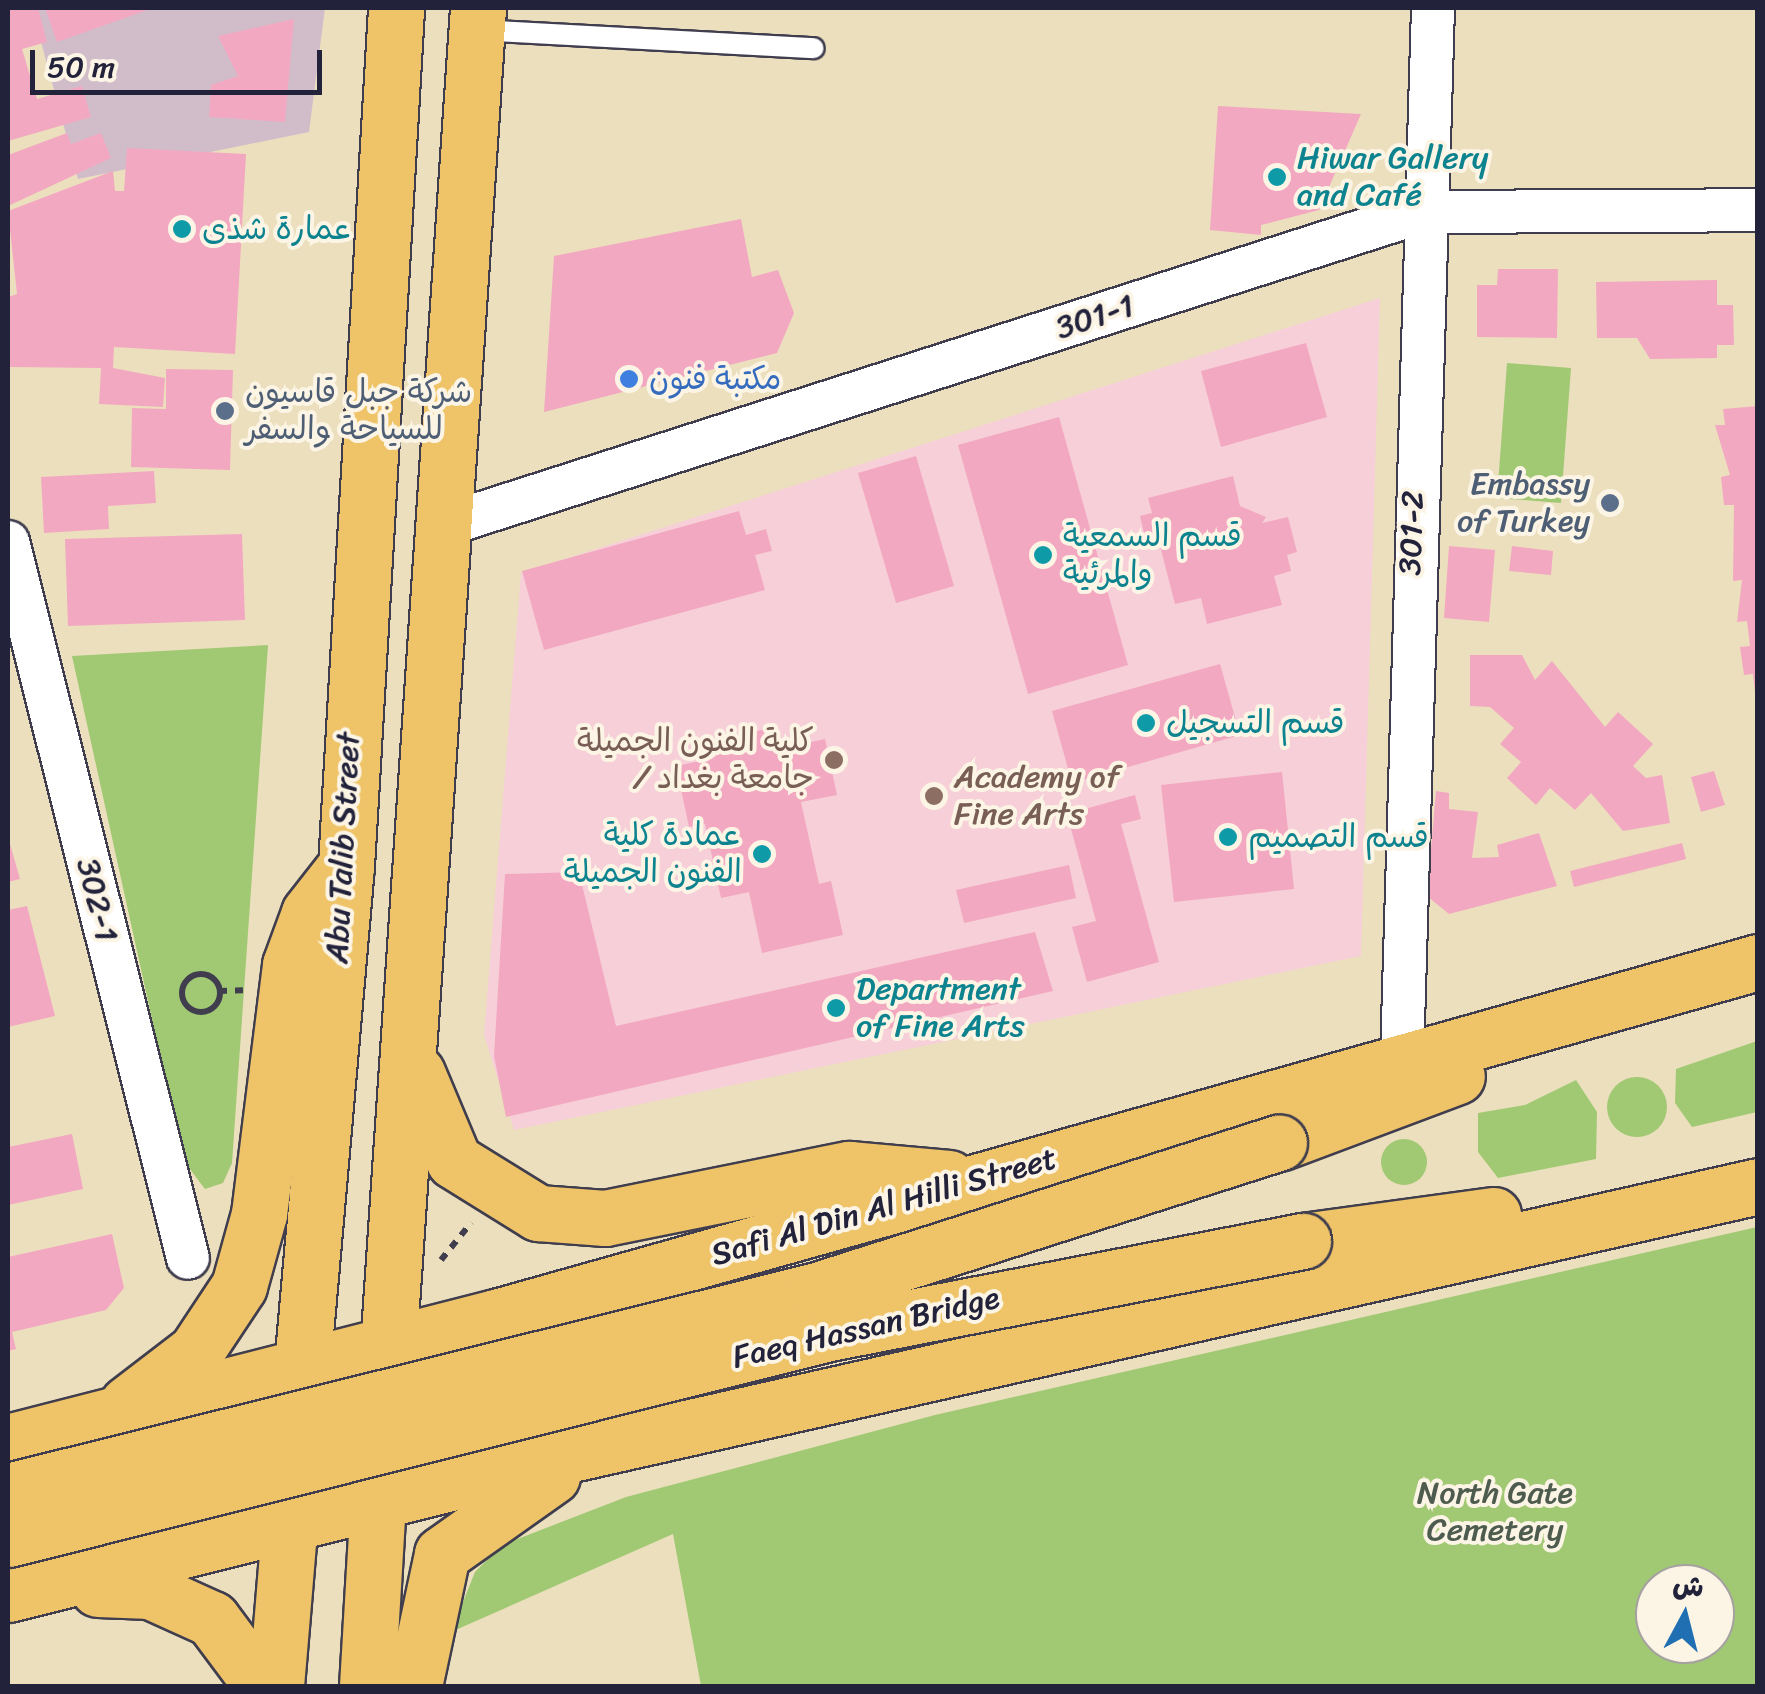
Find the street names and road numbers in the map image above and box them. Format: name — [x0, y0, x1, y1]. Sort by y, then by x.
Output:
street label: 301-1 — [1051, 286, 1139, 348]
street label: 301-2 — [1391, 490, 1433, 576]
street label: Abu Talib Street — [318, 731, 368, 965]
street label: 302-1 — [68, 854, 126, 946]
street label: Safi Al Din Al Hilli Street — [706, 1139, 1062, 1275]
street label: Faeq Hassan Bridge — [728, 1278, 1004, 1378]

